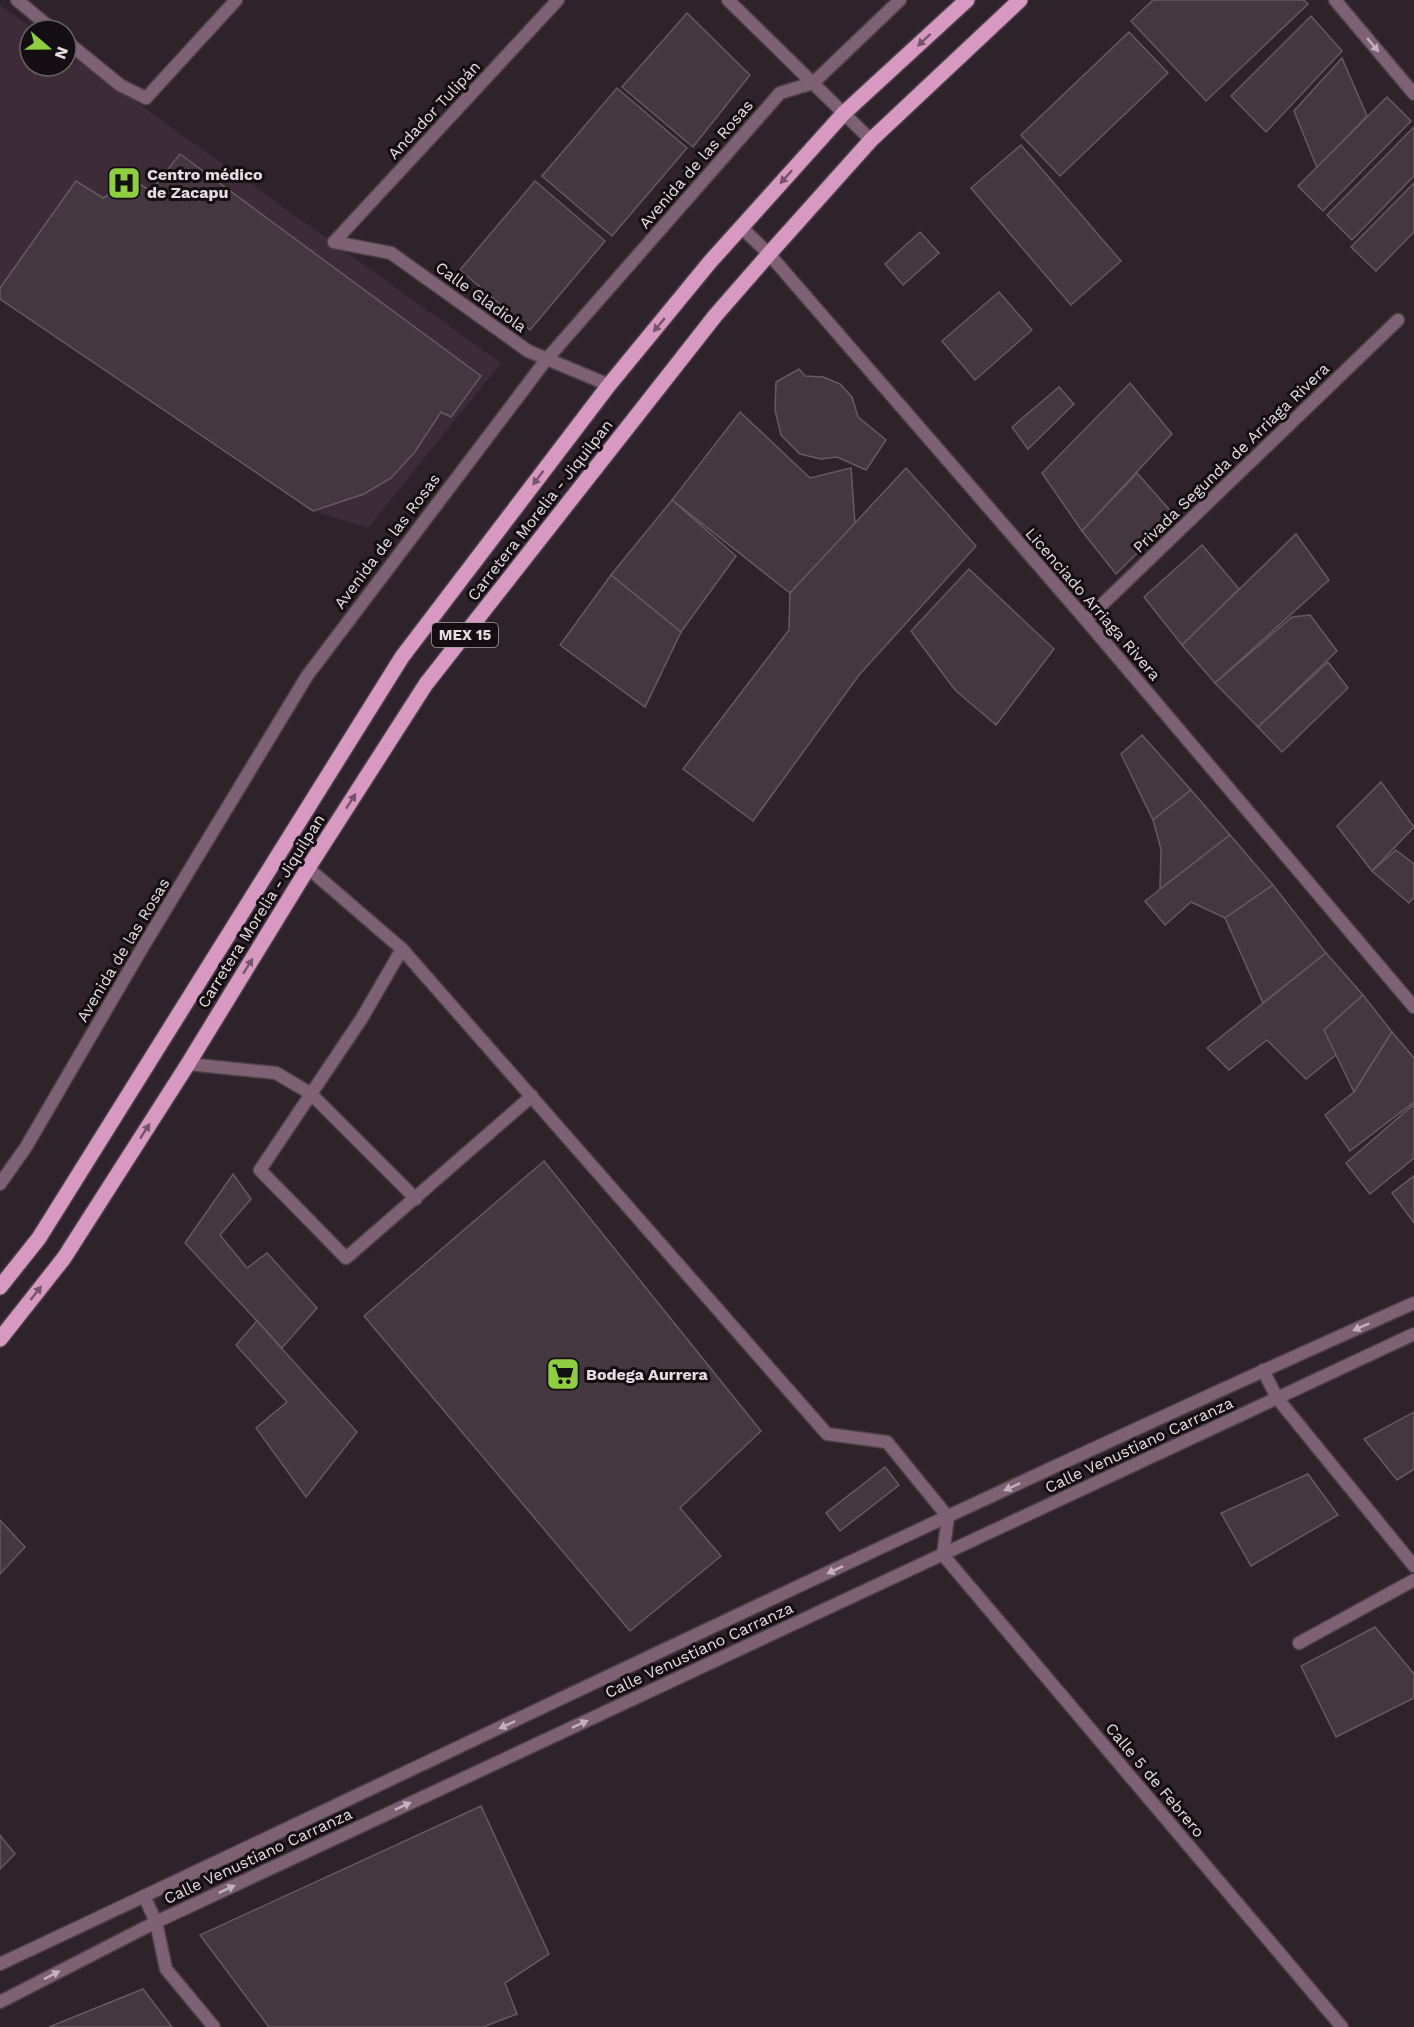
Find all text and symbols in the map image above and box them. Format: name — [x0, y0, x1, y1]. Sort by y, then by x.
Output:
north arrow — [18, 18, 78, 78]
one-way arrow — [917, 32, 931, 46]
one-way arrow — [1366, 37, 1379, 53]
text: N — [51, 44, 73, 62]
street label: Andador Tulipán — [384, 57, 484, 163]
street label: Avenida de las Rosas — [635, 96, 757, 232]
hospital icon: Centro médico de Zacapu — [106, 165, 142, 201]
place label: Centro médico de Zacapu — [147, 165, 263, 202]
one-way arrow — [779, 170, 793, 185]
street label: Calle Gladiola — [432, 258, 530, 336]
one-way arrow — [652, 317, 665, 333]
street label: Privada Segunda de Arriaga Rivera — [1129, 359, 1333, 557]
street label: Carretera Morelia - Jiquilpan — [463, 416, 617, 604]
street label: Avenida de las Rosas — [330, 470, 444, 612]
one-way arrow — [532, 470, 544, 486]
street label: Licenciado Arriaga Rivera — [1022, 524, 1164, 684]
road number: MEX 15 — [432, 623, 498, 647]
one-way arrow — [346, 792, 357, 809]
street label: Carretera Morelia - Jiquilpan — [193, 811, 329, 1011]
street label: Avenida de las Rosas — [73, 875, 173, 1025]
one-way arrow — [242, 958, 253, 974]
one-way arrow — [139, 1123, 150, 1140]
one-way arrow — [30, 1286, 42, 1301]
one-way arrow — [1351, 1322, 1369, 1332]
supermarket icon: Bodega Aurrera — [545, 1356, 581, 1392]
place label: Bodega Aurrera — [586, 1365, 709, 1384]
street label: Calle Venustiano Carranza — [1042, 1393, 1236, 1497]
one-way arrow — [1003, 1483, 1020, 1492]
one-way arrow — [826, 1565, 844, 1575]
street label: Calle Venustiano Carranza — [602, 1598, 796, 1702]
one-way arrow — [571, 1718, 589, 1728]
street label: Calle 5 de Febrero — [1102, 1719, 1208, 1841]
one-way arrow — [498, 1720, 515, 1729]
one-way arrow — [395, 1802, 412, 1811]
street label: Calle Venustiano Carranza — [161, 1804, 355, 1908]
one-way arrow — [218, 1884, 235, 1893]
one-way arrow — [43, 1971, 61, 1981]

